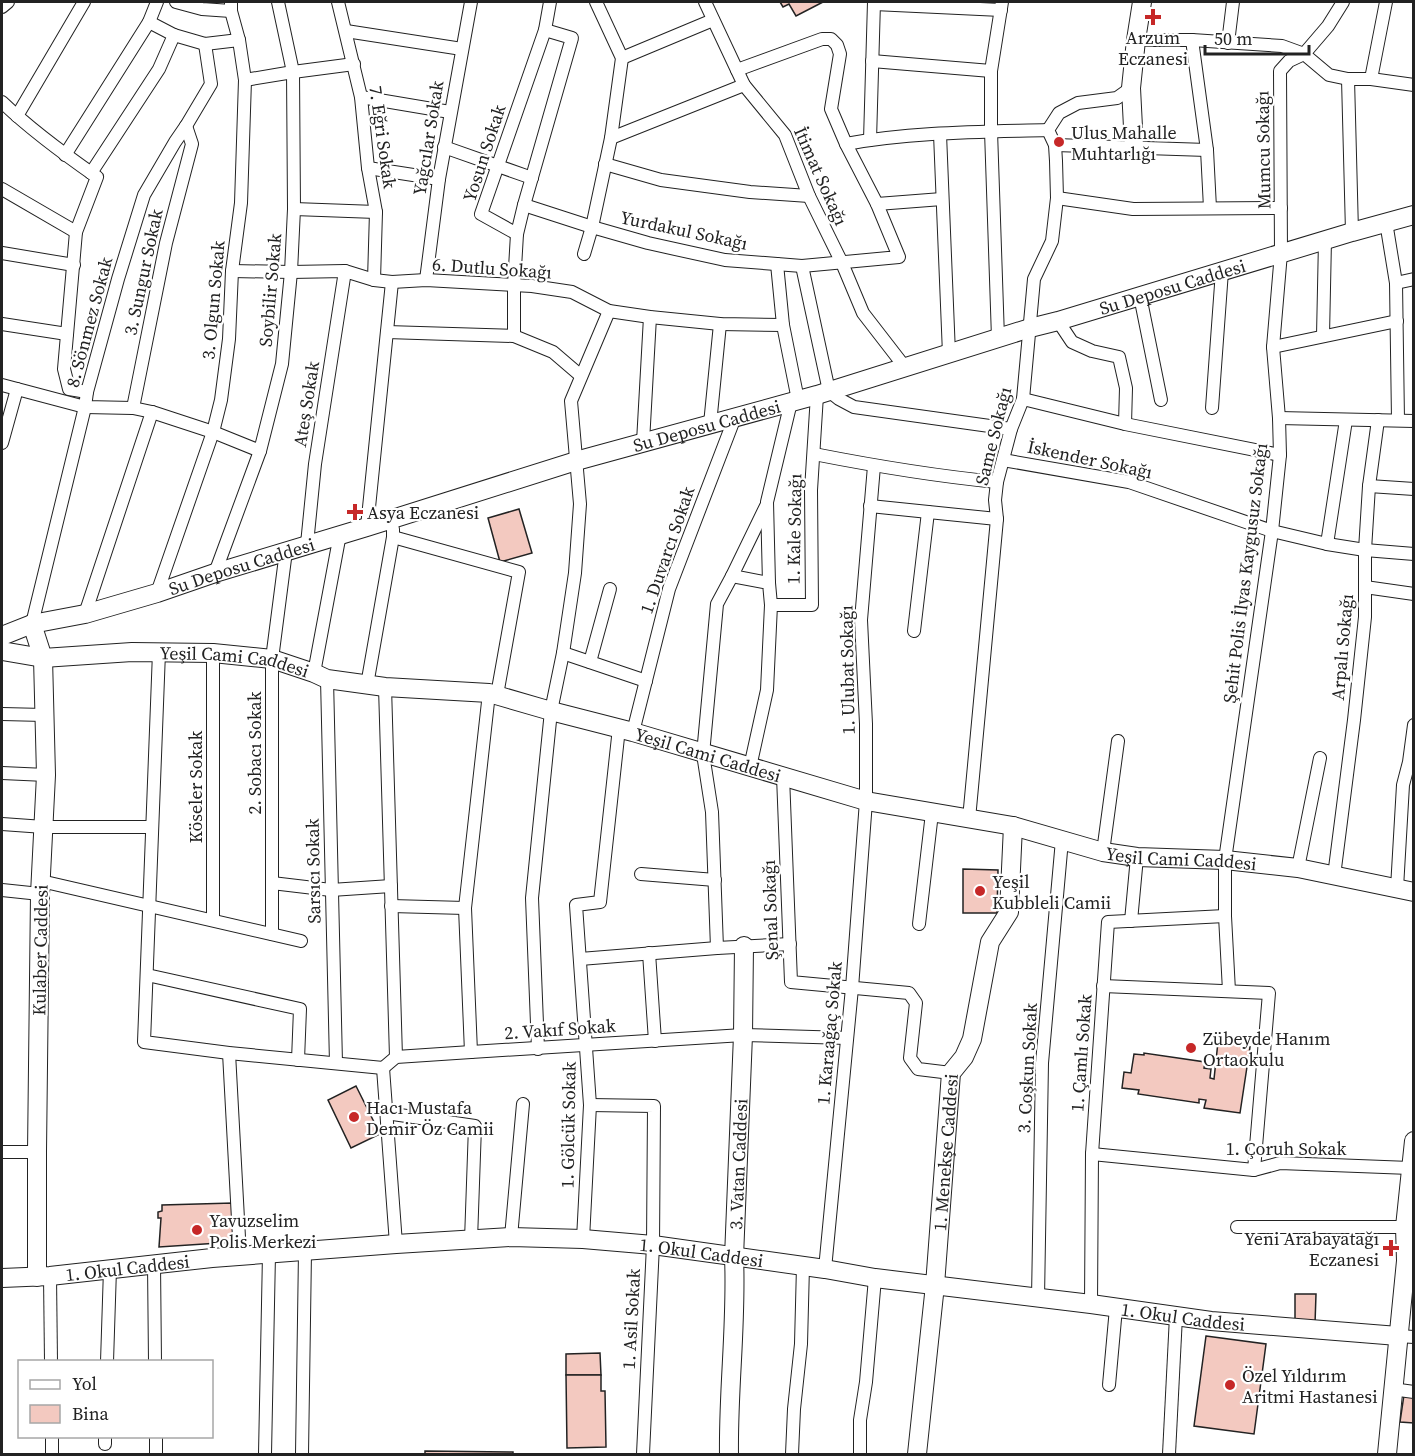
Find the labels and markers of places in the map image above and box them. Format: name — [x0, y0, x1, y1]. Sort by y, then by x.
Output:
marker: Arzum Eczanesi — [1146, 10, 1160, 24]
place label: Arzum Eczanesi — [1118, 25, 1188, 71]
place label: Ulus Mahalle Muhtarlığı — [1071, 120, 1177, 166]
marker: Ulus Mahalle Muhtarlığı — [1052, 135, 1066, 149]
place label: Asya Eczanesi — [367, 500, 479, 525]
marker: Asya Eczanesi — [348, 505, 362, 519]
place label: Yeşil Kubbleli Camii — [992, 869, 1111, 915]
marker: Yeşil Kubbleli Camii — [973, 884, 987, 898]
place label: Zübeyde Hanım Ortaokulu — [1203, 1026, 1330, 1072]
marker: Zübeyde Hanım Ortaokulu — [1184, 1041, 1198, 1055]
place label: Hacı Mustafa Demir Öz Camii — [366, 1095, 494, 1141]
marker: Hacı Mustafa Demir Öz Camii — [347, 1110, 361, 1124]
place label: Yavuzselim Polis Merkezi — [209, 1208, 316, 1254]
marker: Yavuzselim Polis Merkezi — [190, 1223, 204, 1237]
place label: Yeni Arabayatağı Eczanesi — [1244, 1226, 1379, 1272]
marker: Yeni Arabayatağı Eczanesi — [1384, 1241, 1398, 1255]
place label: Özel Yıldırım Aritmi Hastanesi — [1242, 1363, 1378, 1409]
marker: Özel Yıldırım Aritmi Hastanesi — [1223, 1378, 1237, 1392]

